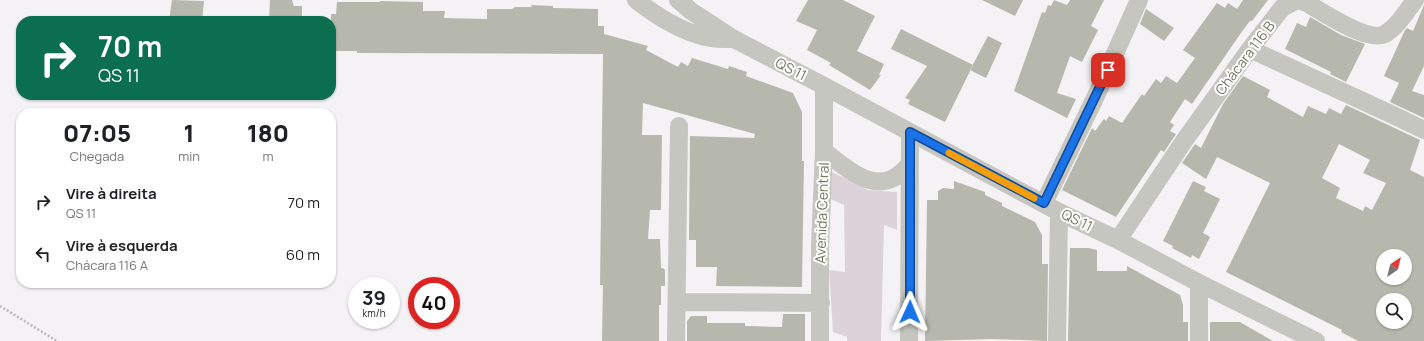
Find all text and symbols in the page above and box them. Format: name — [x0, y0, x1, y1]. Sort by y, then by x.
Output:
street label: Chácara 116 B — [1211, 17, 1279, 99]
text: 70 m — [98, 27, 162, 65]
icon: right — [32, 32, 84, 84]
street label: QS 11 — [772, 53, 810, 84]
pin — [1091, 53, 1125, 87]
icon: arrive — [1097, 59, 1119, 81]
text: QS 11 — [98, 63, 140, 87]
text: 07:05 — [63, 116, 131, 149]
text: 1 — [184, 116, 194, 149]
text: 180 — [247, 116, 289, 149]
text: Chegada — [70, 147, 124, 165]
text: min — [178, 147, 200, 165]
text: m — [262, 147, 273, 165]
street label: Avenida Central — [810, 162, 833, 264]
text: Vire à direita — [66, 183, 157, 204]
icon: right — [32, 191, 54, 213]
text: 70 m — [288, 192, 320, 213]
text: QS 11 — [66, 204, 96, 222]
street label: QS 11 — [1058, 204, 1096, 235]
text: Vire à esquerda — [66, 235, 178, 256]
icon: left — [32, 243, 54, 265]
text: 60 m — [286, 244, 320, 265]
north arrow — [1376, 249, 1412, 285]
map controls — [1376, 249, 1412, 329]
text: Chácara 116 A — [66, 256, 148, 274]
speed limit sign: 40 — [408, 277, 460, 329]
text: 39 — [362, 284, 386, 311]
position arrow — [889, 291, 931, 333]
button: search — [1376, 293, 1412, 329]
text: km/h — [362, 306, 386, 320]

